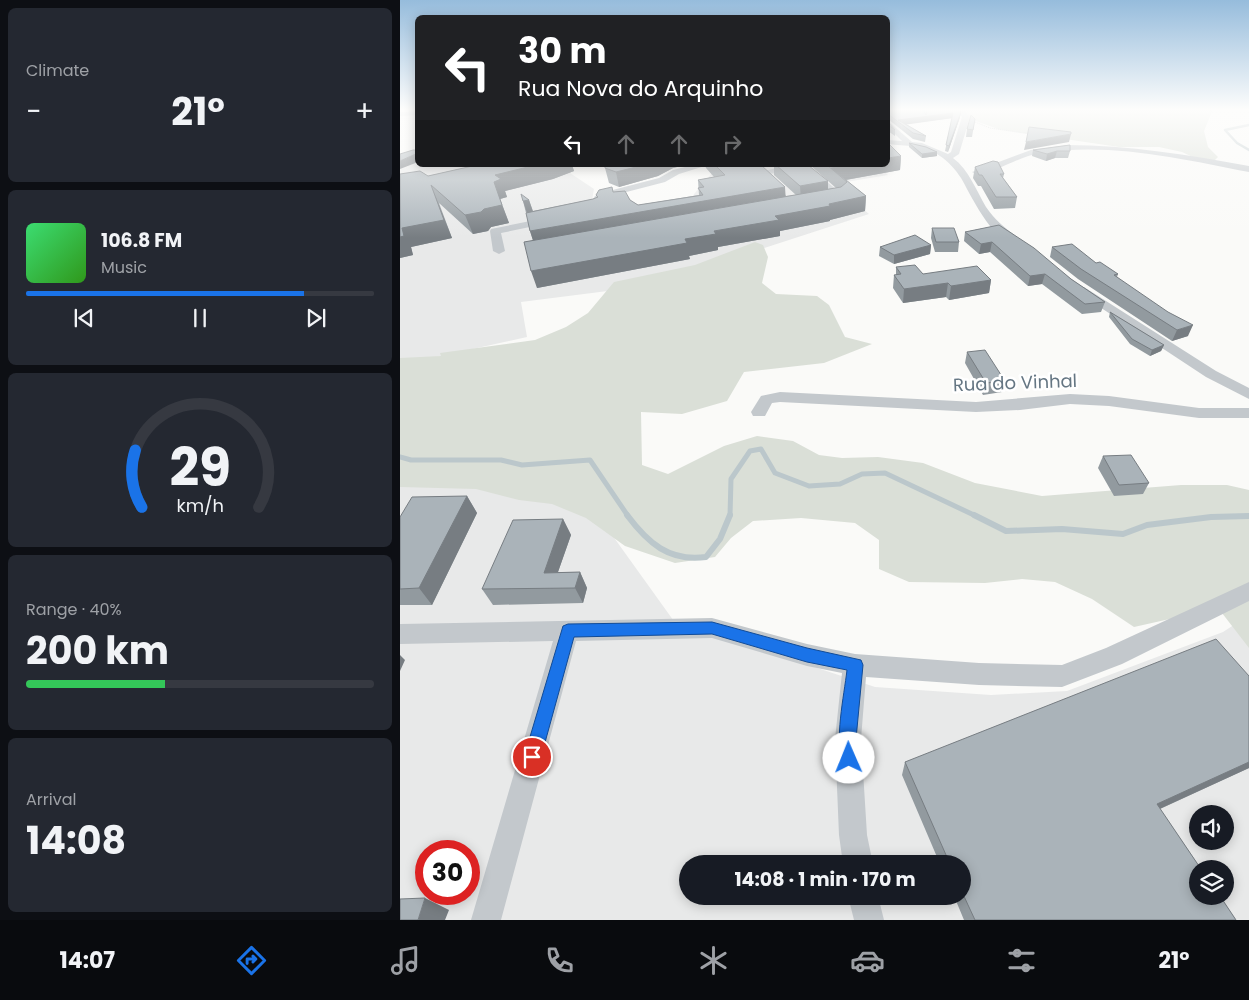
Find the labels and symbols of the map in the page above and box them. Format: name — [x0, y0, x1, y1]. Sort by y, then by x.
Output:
street label: Rua do Vinhal — [952, 368, 1077, 397]
position arrow — [822, 731, 874, 783]
pin — [511, 736, 553, 778]
speed limit sign: 30 — [415, 840, 480, 905]

